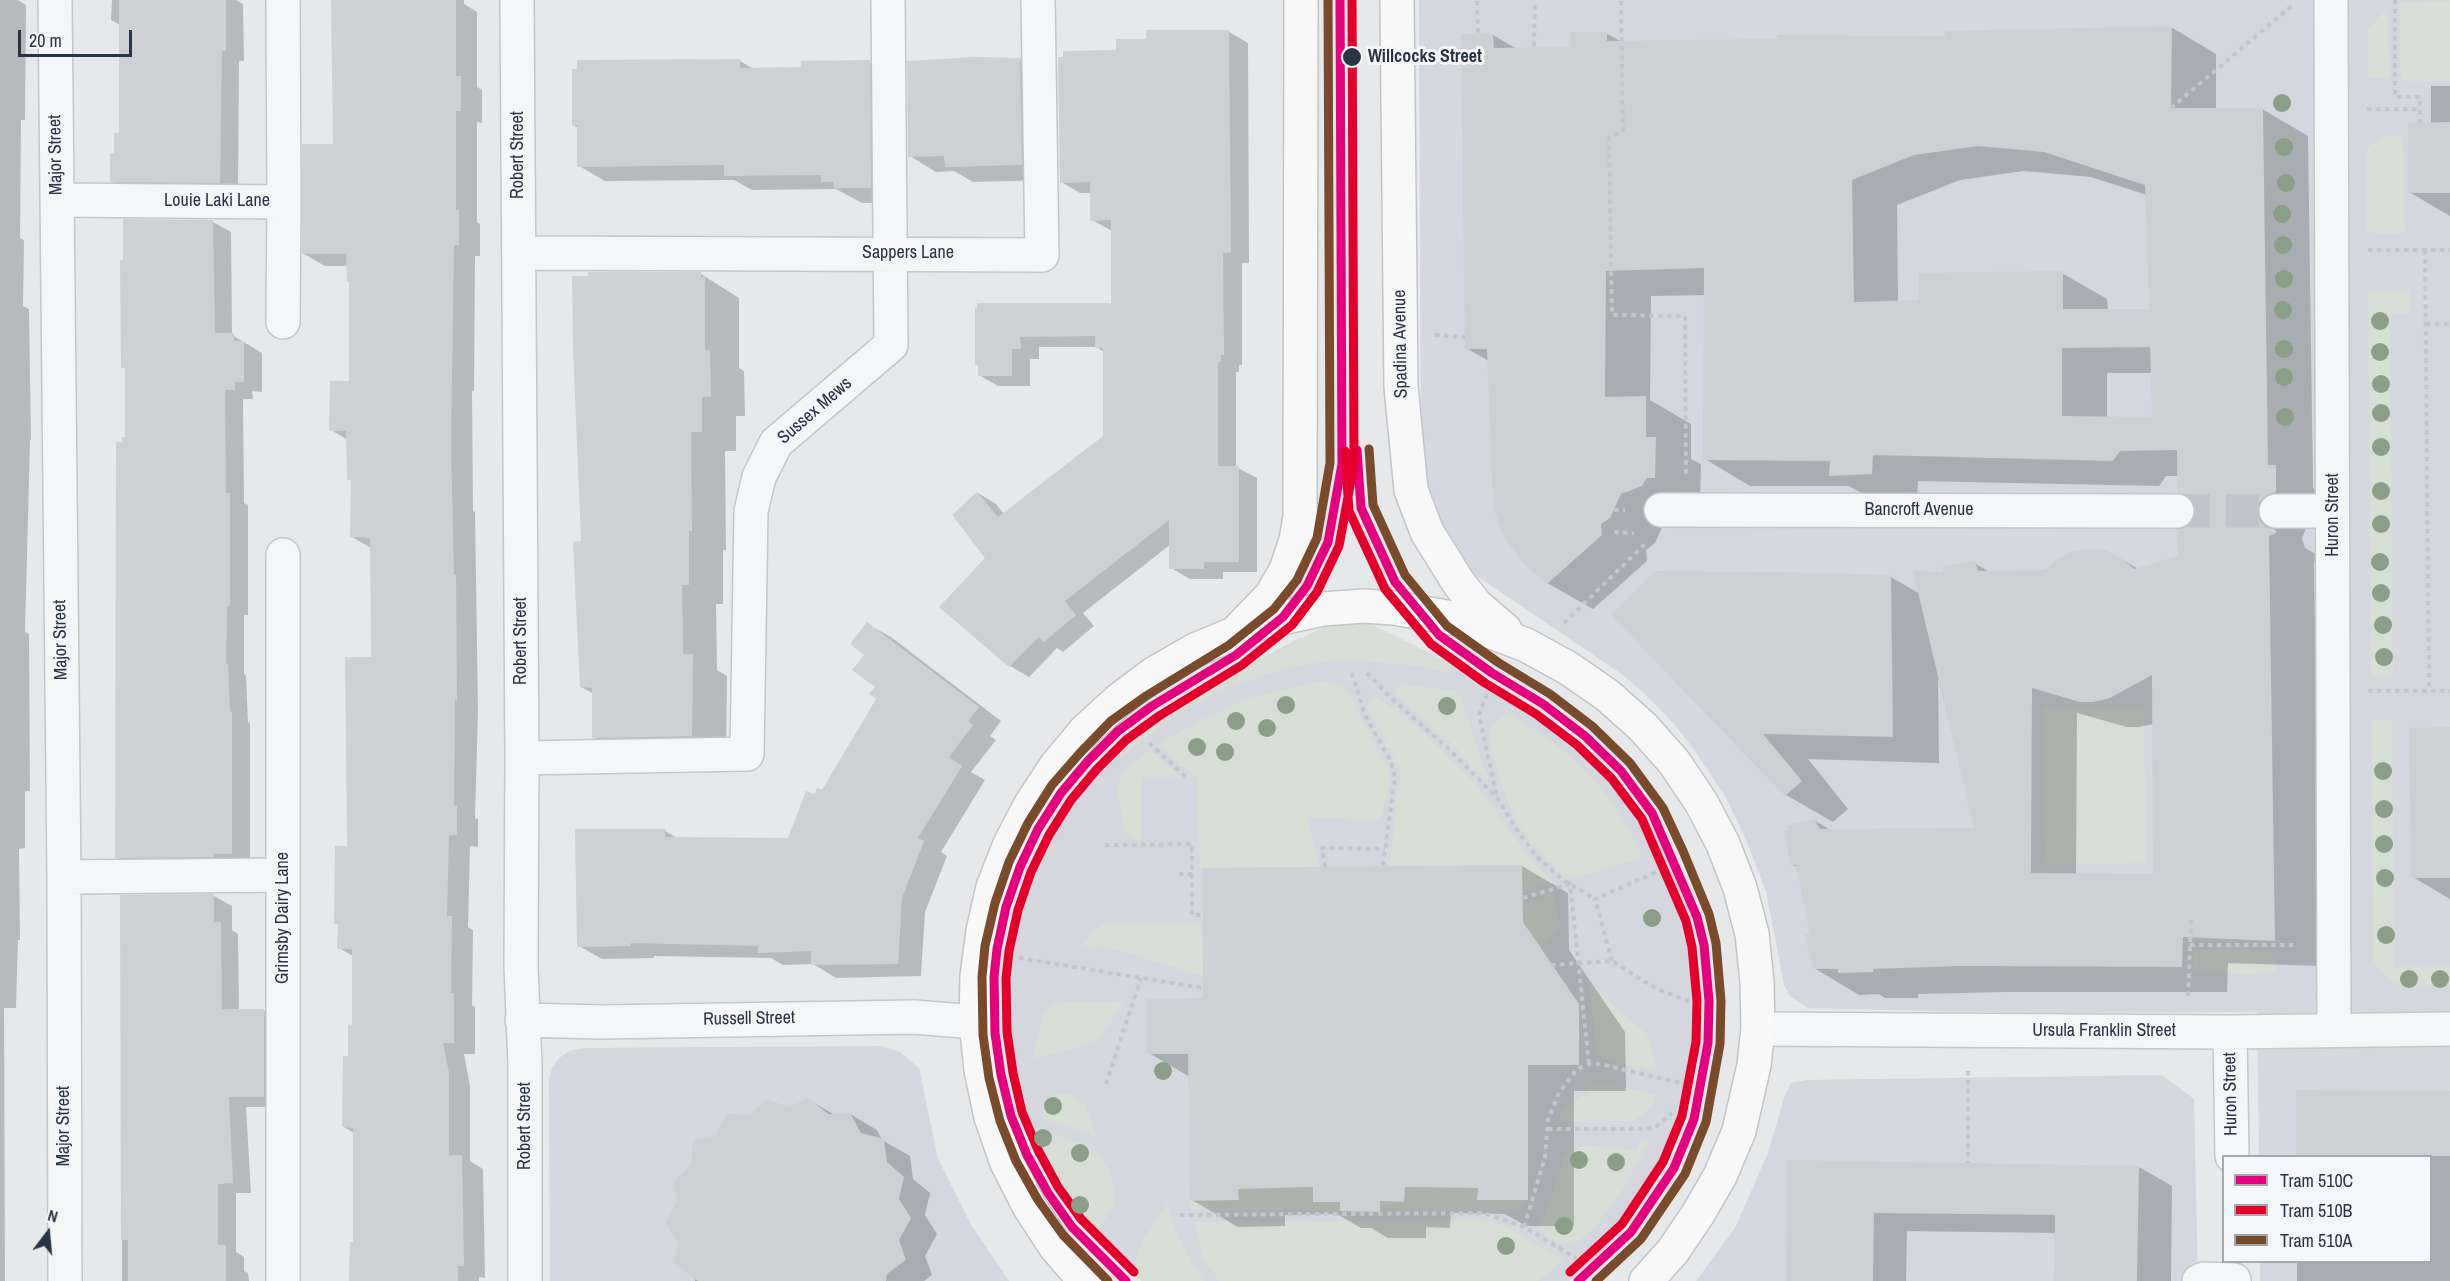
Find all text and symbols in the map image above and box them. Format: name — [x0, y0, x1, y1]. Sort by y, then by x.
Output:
scale bar — [21, 18, 135, 56]
text: 20 m — [29, 28, 62, 53]
marker: Willcocks Street — [1341, 46, 1363, 68]
place label: Willcocks Street — [1368, 46, 1482, 68]
street label: Robert Street — [507, 111, 529, 199]
street label: Major Street — [45, 115, 67, 195]
street label: Louie Laki Lane — [164, 190, 270, 212]
street label: Sappers Lane — [862, 242, 954, 264]
street label: Spadina Avenue — [1389, 289, 1413, 399]
street label: Sussex Mews — [774, 373, 856, 449]
street label: Huron Street — [2322, 473, 2344, 557]
street label: Bancroft Avenue — [1865, 499, 1973, 521]
street label: Robert Street — [510, 597, 532, 685]
street label: Major Street — [50, 600, 72, 680]
street label: Grimsby Dairy Lane — [272, 852, 294, 984]
street label: Russell Street — [703, 1007, 795, 1031]
street label: Ursula Franklin Street — [2032, 1020, 2176, 1042]
street label: Huron Street — [2219, 1052, 2243, 1136]
street label: Robert Street — [514, 1082, 536, 1170]
street label: Major Street — [53, 1086, 75, 1166]
legend — [2222, 1155, 2432, 1263]
text: Tram 510C — [2280, 1168, 2353, 1193]
text: Tram 510B — [2280, 1198, 2352, 1223]
north arrow — [18, 1203, 78, 1263]
text: N — [45, 1204, 61, 1228]
text: Tram 510A — [2280, 1228, 2352, 1253]

